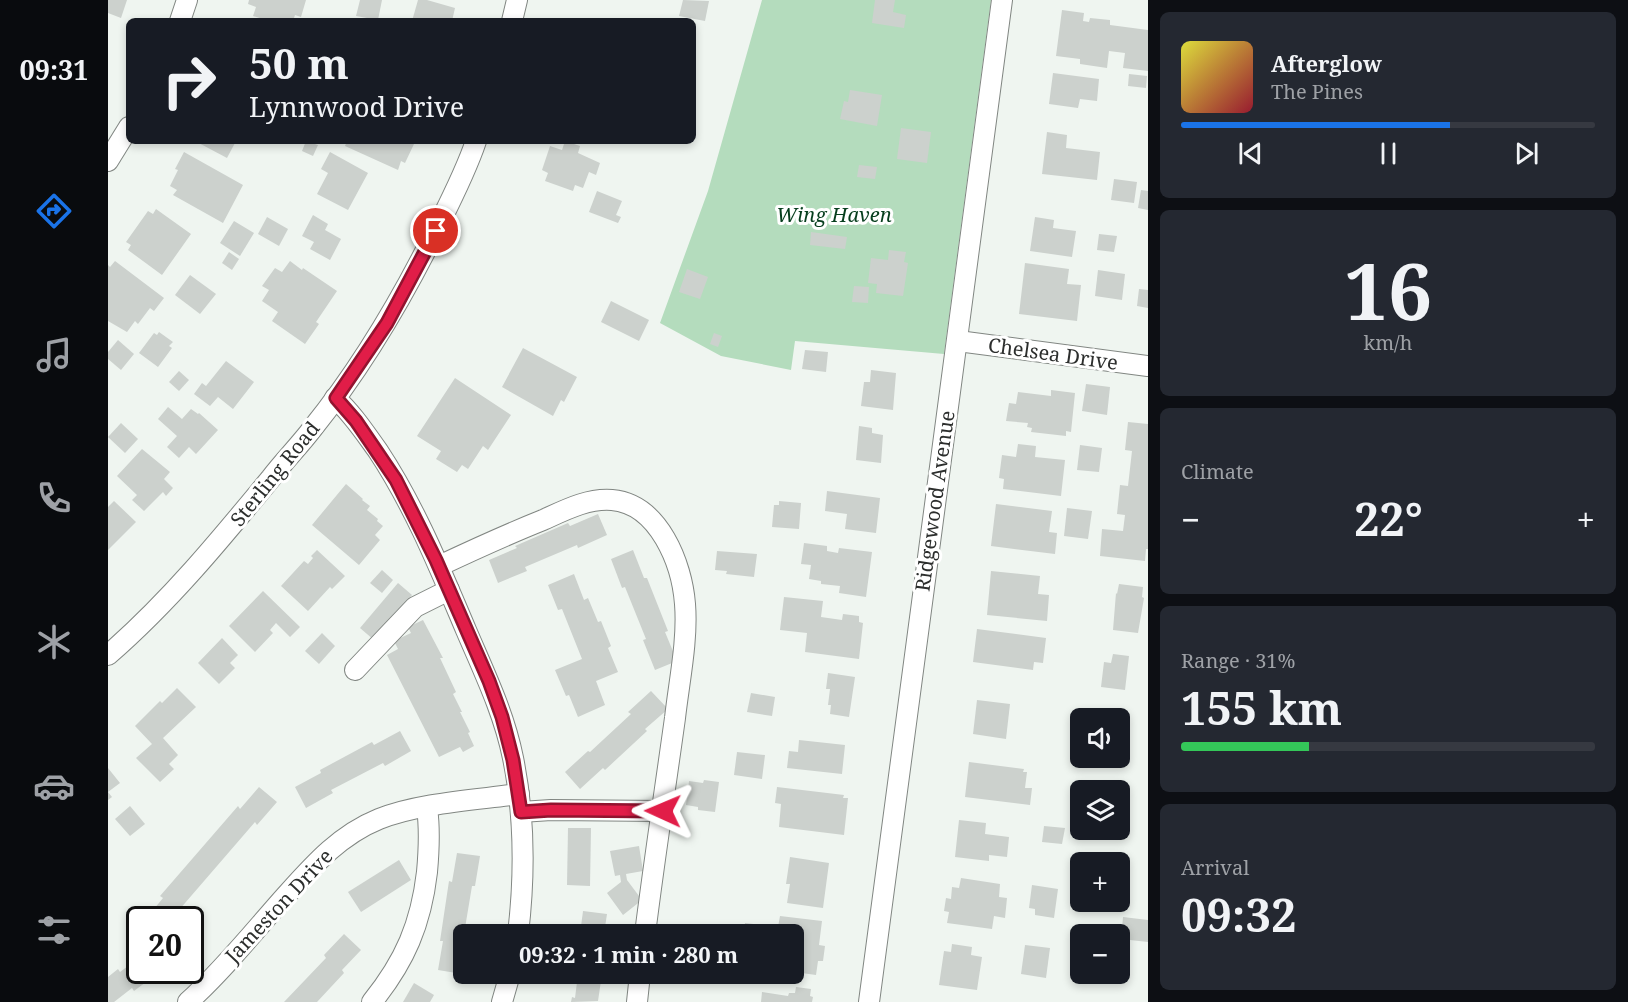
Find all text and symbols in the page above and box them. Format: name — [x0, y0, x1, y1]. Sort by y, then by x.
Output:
text: 50 m — [249, 34, 349, 91]
icon: right — [150, 42, 228, 120]
text: Afterglow — [1271, 48, 1382, 78]
text: 09:31 — [19, 51, 89, 88]
text: The Pines — [1271, 78, 1363, 105]
text: Lynnwood Drive — [249, 88, 464, 125]
icon: previous — [1234, 137, 1267, 170]
icon: pause — [1372, 137, 1405, 170]
icon: next — [1510, 137, 1543, 170]
icon: directions — [33, 190, 75, 232]
park label: Wing Haven — [776, 201, 892, 228]
pin — [410, 205, 461, 256]
icon: arrive — [419, 214, 452, 247]
text: 16 — [1344, 237, 1432, 343]
text: km/h — [1363, 329, 1413, 356]
street label: Chelsea Drive — [986, 331, 1120, 376]
icon: music — [33, 334, 75, 376]
street label: Ridgewood Avenue — [908, 409, 961, 593]
street label: Sterling Road — [224, 416, 325, 532]
text: Climate — [1181, 458, 1254, 485]
icon: phone — [33, 477, 75, 519]
text: 22° — [1354, 488, 1423, 549]
text: − — [1181, 497, 1200, 542]
text: + — [1577, 497, 1595, 542]
icon: climate — [33, 621, 75, 663]
text: Range · 31% — [1181, 647, 1295, 674]
text: 155 km — [1181, 677, 1342, 738]
map controls — [1070, 708, 1130, 984]
button: sound — [1070, 708, 1130, 768]
icon: car — [33, 765, 75, 807]
position arrow — [631, 779, 695, 843]
button: layers — [1070, 780, 1130, 840]
street label: Jameston Drive — [218, 843, 338, 969]
button: + — [1070, 852, 1130, 912]
text: Arrival — [1181, 854, 1249, 881]
text: 09:32 — [1181, 884, 1296, 945]
speed limit sign: 20 — [126, 906, 204, 984]
icon: filters — [33, 909, 75, 951]
button: − — [1070, 924, 1130, 984]
text: 09:32 · 1 min · 280 m — [519, 939, 738, 969]

